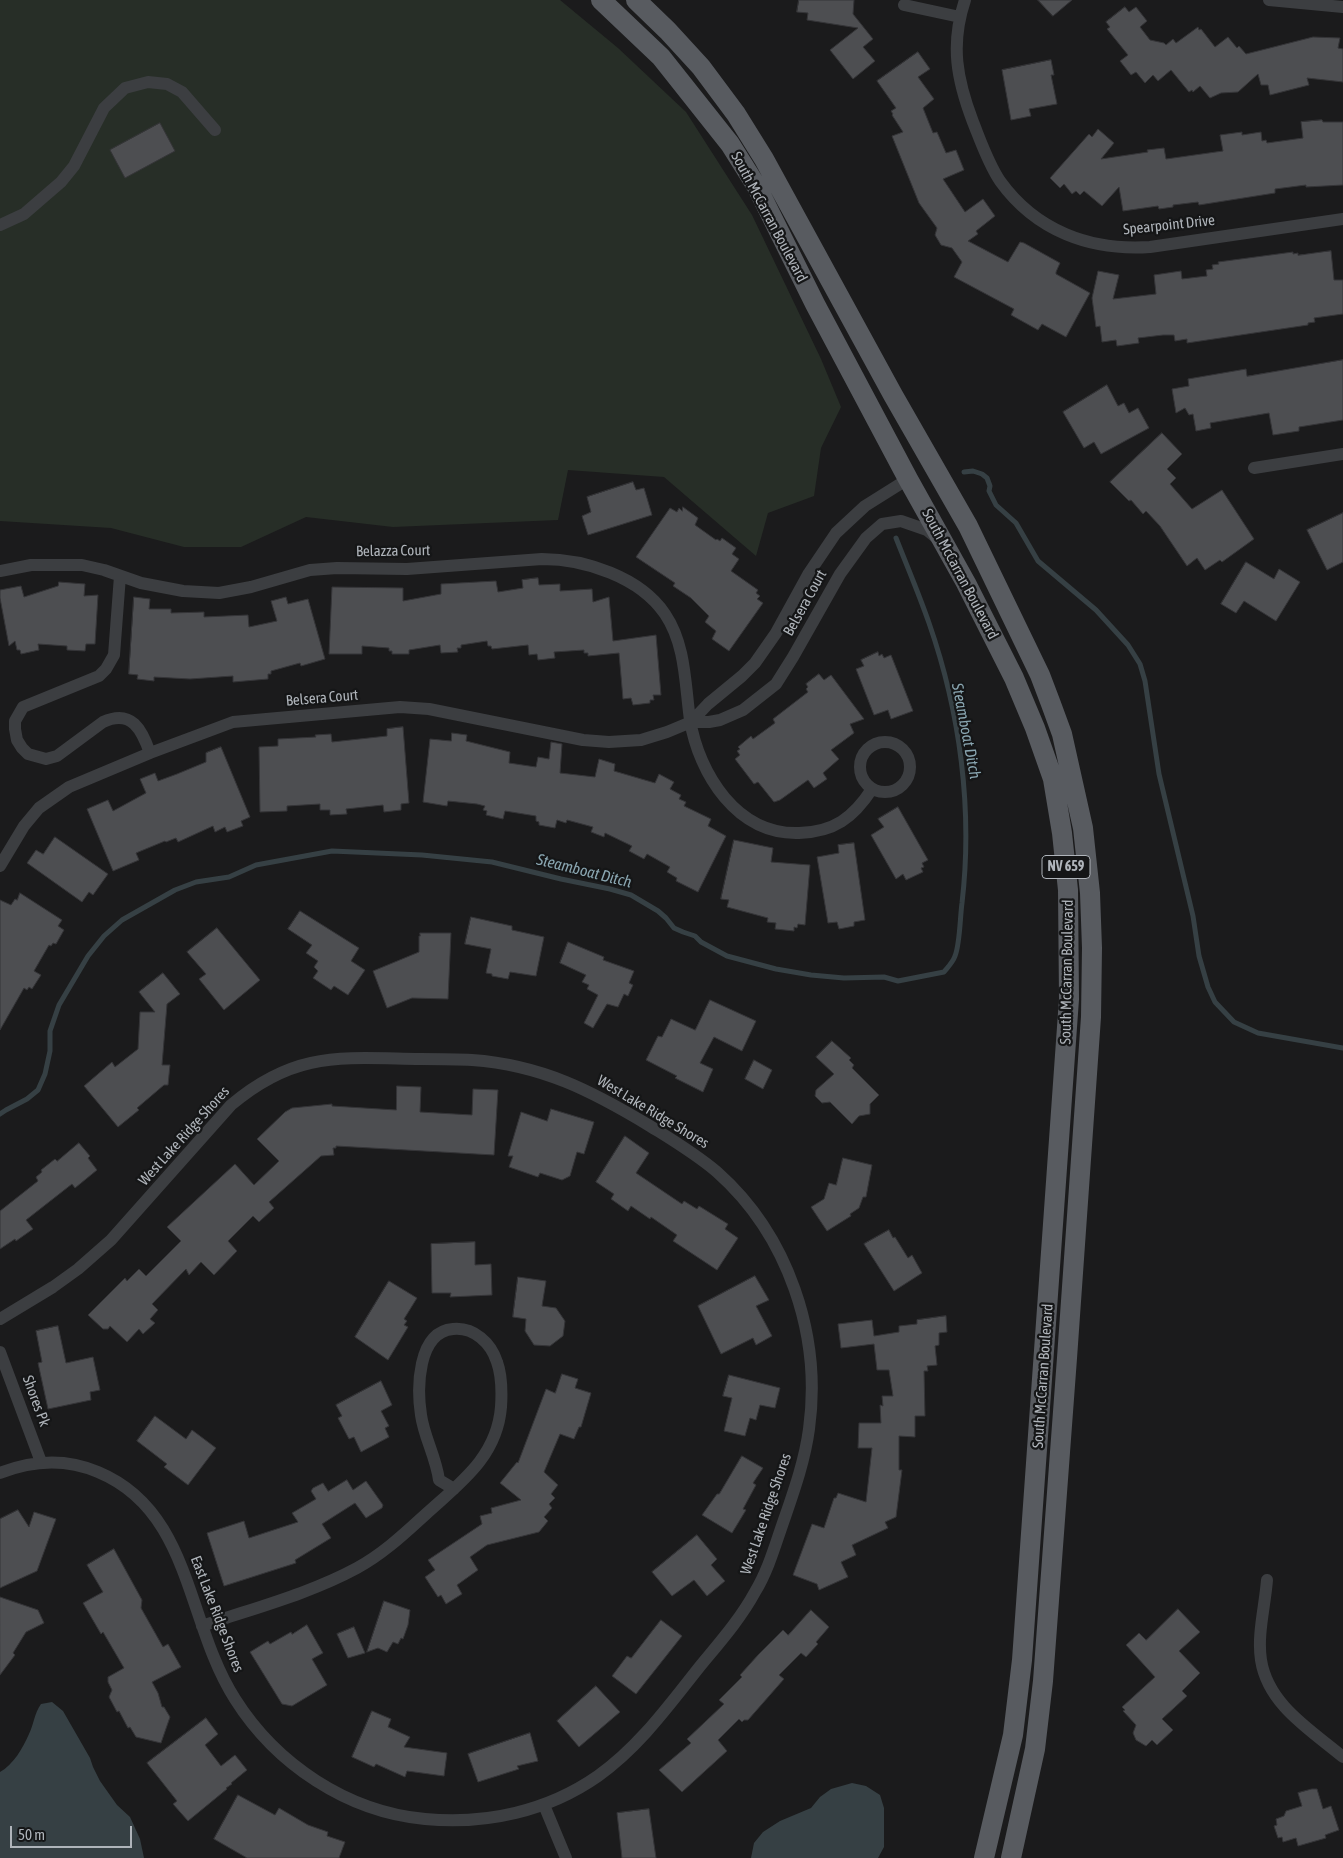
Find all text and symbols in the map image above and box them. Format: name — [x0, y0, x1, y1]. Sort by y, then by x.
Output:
street label: South McCarran Boulevard — [727, 149, 811, 285]
street label: Spearpoint Drive — [1122, 211, 1216, 239]
street label: South McCarran Boulevard — [918, 506, 1002, 642]
street label: Belazza Court — [356, 541, 430, 561]
street label: Belsera Court — [779, 567, 831, 639]
water label: Steamboat Ditch — [947, 681, 985, 781]
street label: Belsera Court — [285, 686, 359, 710]
water label: Steamboat Ditch — [535, 850, 633, 892]
road number: NV 659 — [1042, 856, 1090, 879]
street label: South McCarran Boulevard — [1057, 899, 1077, 1045]
street label: West Lake Ridge Shores — [594, 1072, 712, 1152]
street label: West Lake Ridge Shores — [135, 1083, 233, 1189]
street label: South McCarran Boulevard — [1029, 1303, 1057, 1449]
street label: Shores Pk — [18, 1373, 54, 1429]
street label: West Lake Ridge Shores — [737, 1451, 795, 1577]
street label: East Lake Ridge Shores — [187, 1553, 247, 1675]
scale bar — [12, 1816, 135, 1848]
text: 50 m — [18, 1826, 45, 1843]

